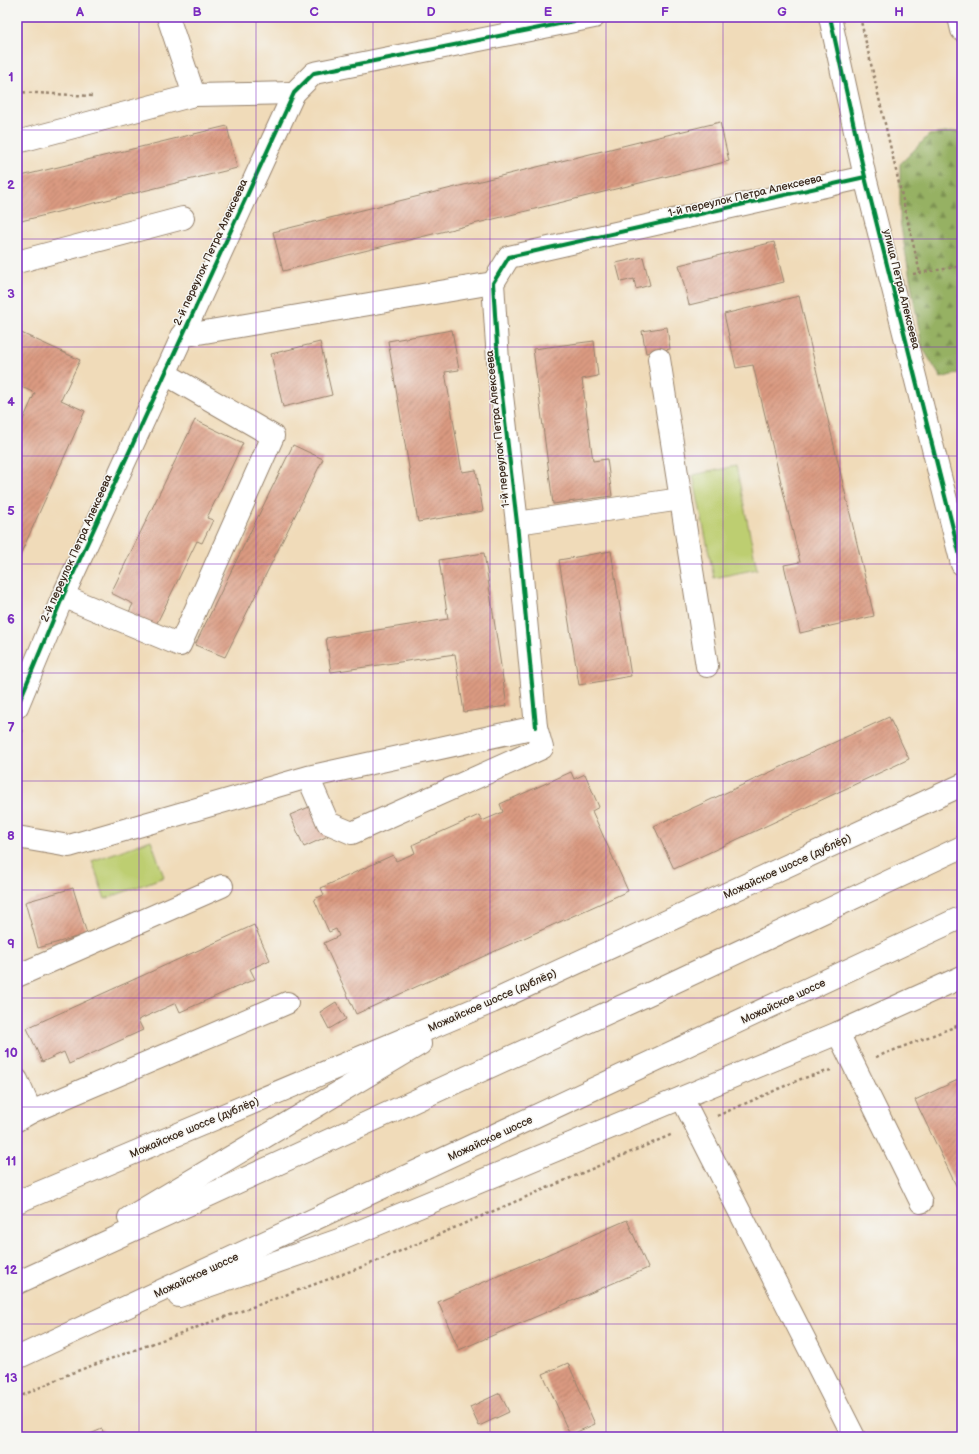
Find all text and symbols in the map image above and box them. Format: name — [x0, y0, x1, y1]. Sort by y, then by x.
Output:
text: A — [75, 4, 84, 20]
text: B — [192, 4, 202, 20]
text: C — [309, 4, 319, 20]
text: D — [426, 4, 436, 20]
text: E — [544, 4, 553, 20]
text: F — [661, 4, 669, 20]
text: G — [777, 4, 787, 20]
text: H — [894, 4, 904, 20]
text: 1 — [8, 69, 14, 85]
street label: 1-й переулок Петра Алексеева — [667, 171, 824, 220]
street label: 2-й переулок Петра Алексеева — [171, 176, 250, 328]
text: 2 — [7, 177, 15, 193]
street label: улица Петра Алексеева — [880, 228, 923, 351]
text: 3 — [7, 286, 15, 302]
street label: 1-й переулок Петра Алексеева — [483, 349, 512, 508]
text: 4 — [7, 394, 15, 410]
street label: 2-й переулок Петра Алексеева — [38, 472, 115, 624]
text: 5 — [7, 503, 15, 519]
text: 6 — [7, 611, 15, 627]
text: 7 — [7, 720, 15, 736]
text: 8 — [7, 828, 15, 844]
street label: Можайское шоссе (дублёр) — [721, 831, 853, 902]
text: 9 — [7, 936, 15, 952]
street label: Можайское шоссе (дублёр) — [426, 966, 559, 1035]
street label: Можайское шоссе — [739, 976, 828, 1027]
text: 10 — [4, 1045, 18, 1061]
street label: Можайское шоссе (дублёр) — [128, 1094, 261, 1161]
street label: Можайское шоссе — [446, 1113, 535, 1164]
text: 11 — [6, 1153, 16, 1169]
street label: Можайское шоссе — [152, 1250, 241, 1301]
text: 12 — [4, 1262, 18, 1278]
text: 13 — [4, 1370, 18, 1386]

